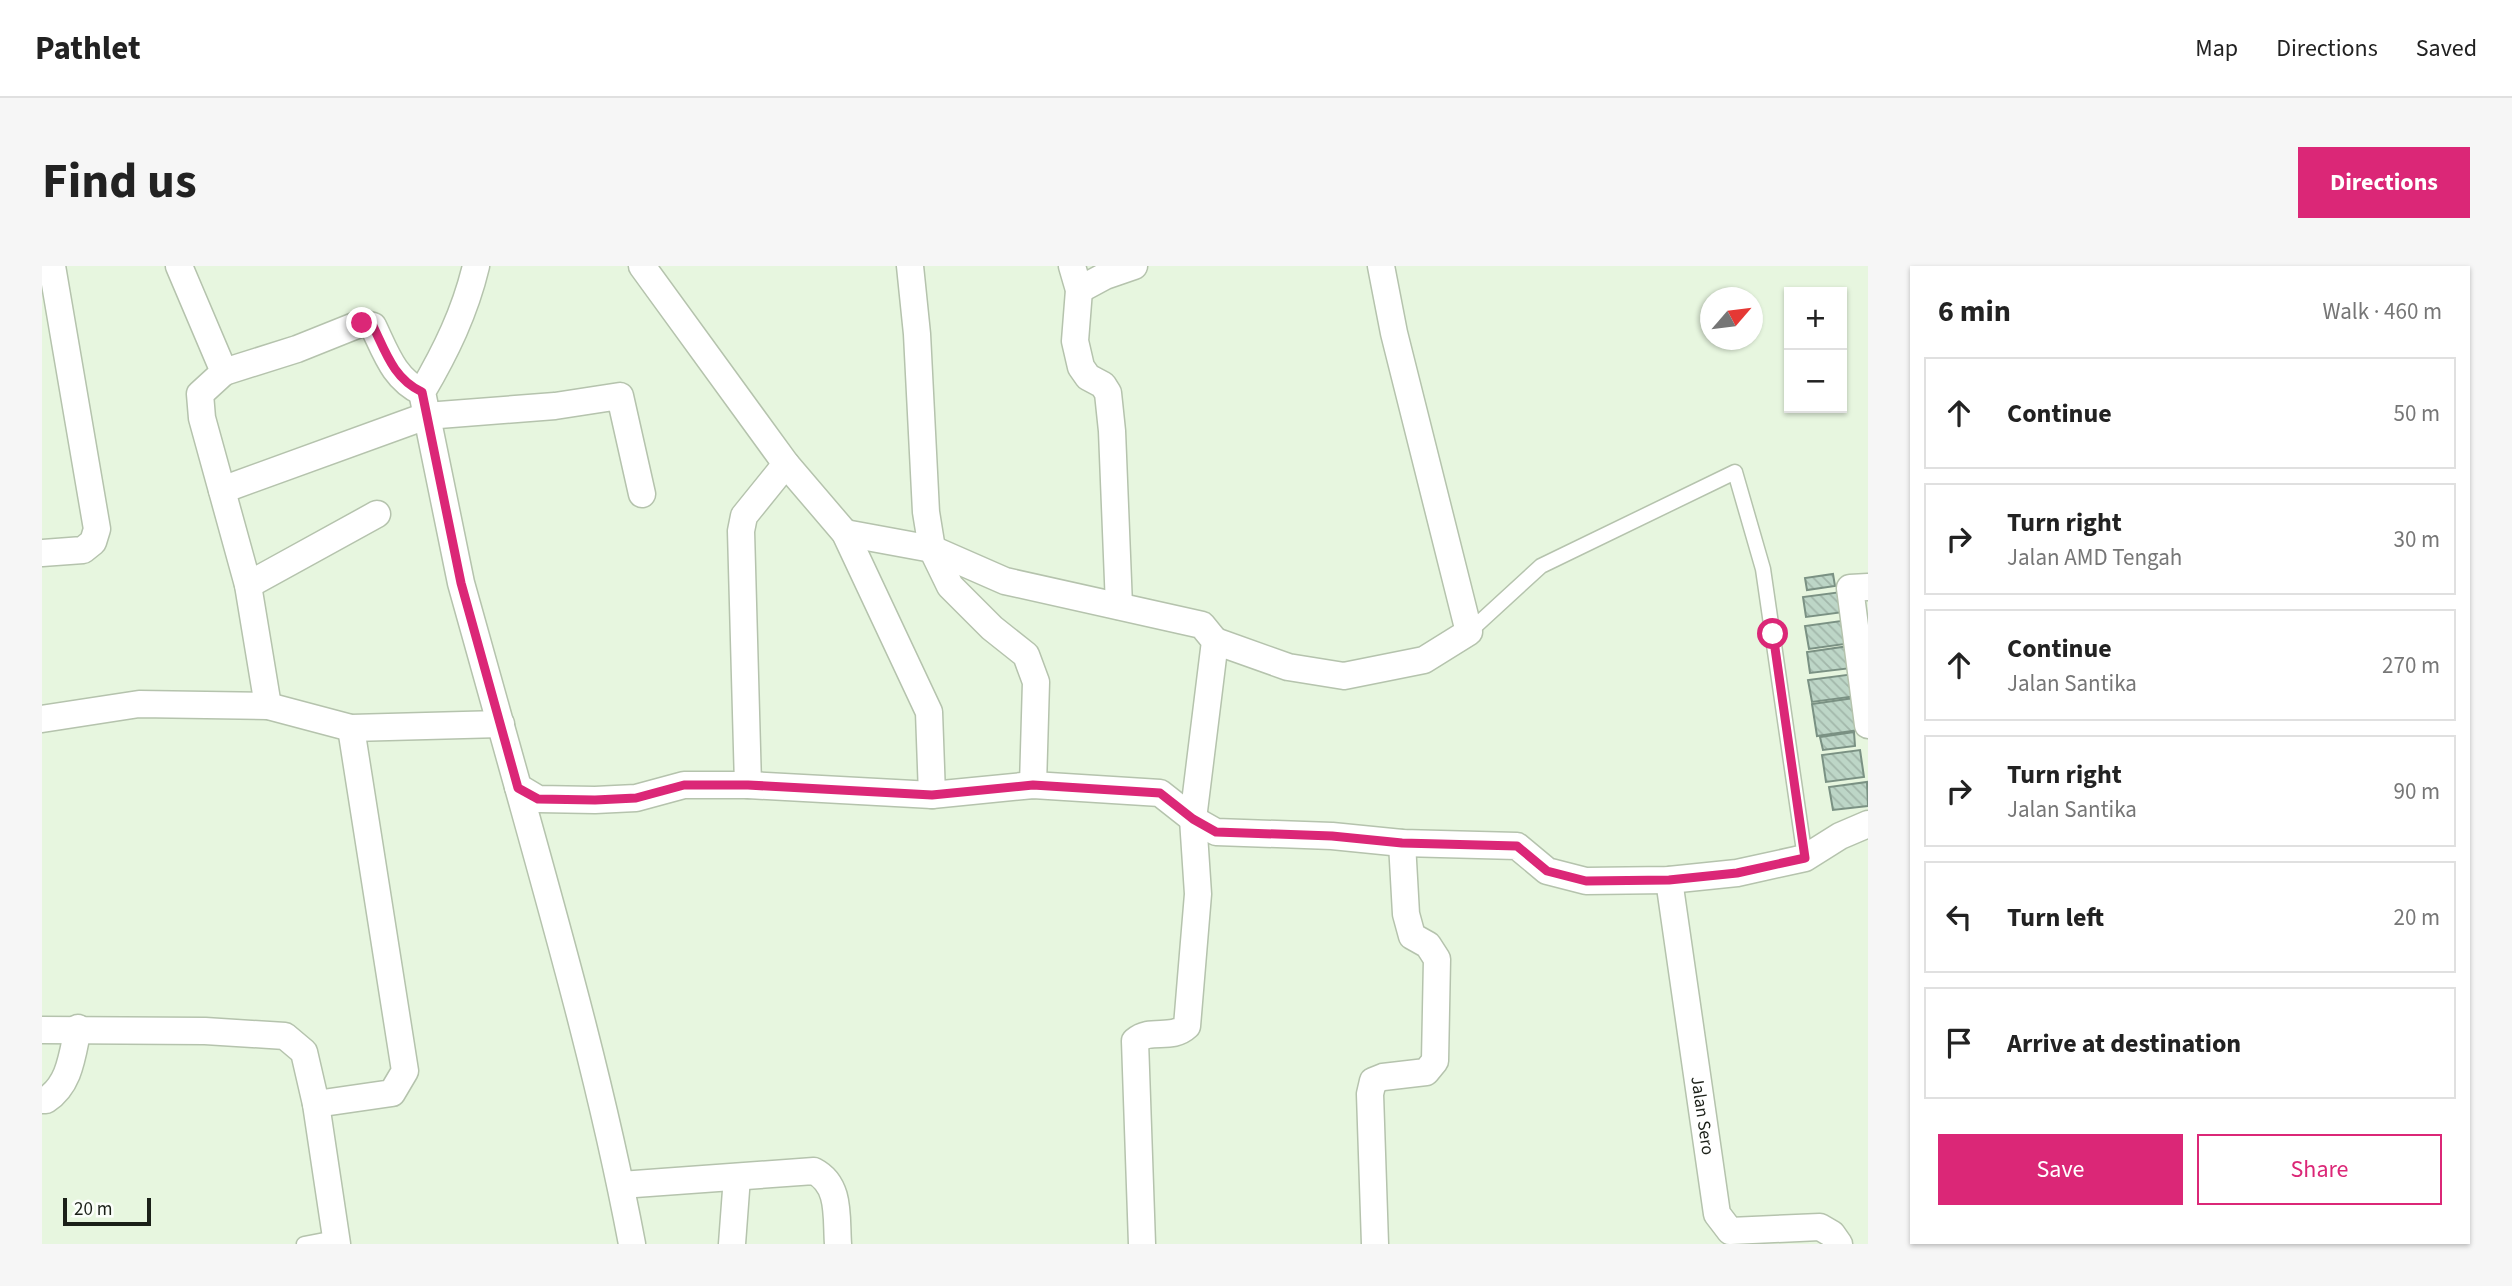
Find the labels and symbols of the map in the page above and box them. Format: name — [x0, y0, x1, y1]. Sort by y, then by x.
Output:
north arrow — [1700, 287, 1763, 350]
route end — [346, 307, 377, 338]
route start — [1757, 618, 1788, 649]
street label: Jalan Sero — [1684, 1075, 1720, 1157]
scale bar — [63, 1195, 150, 1227]

